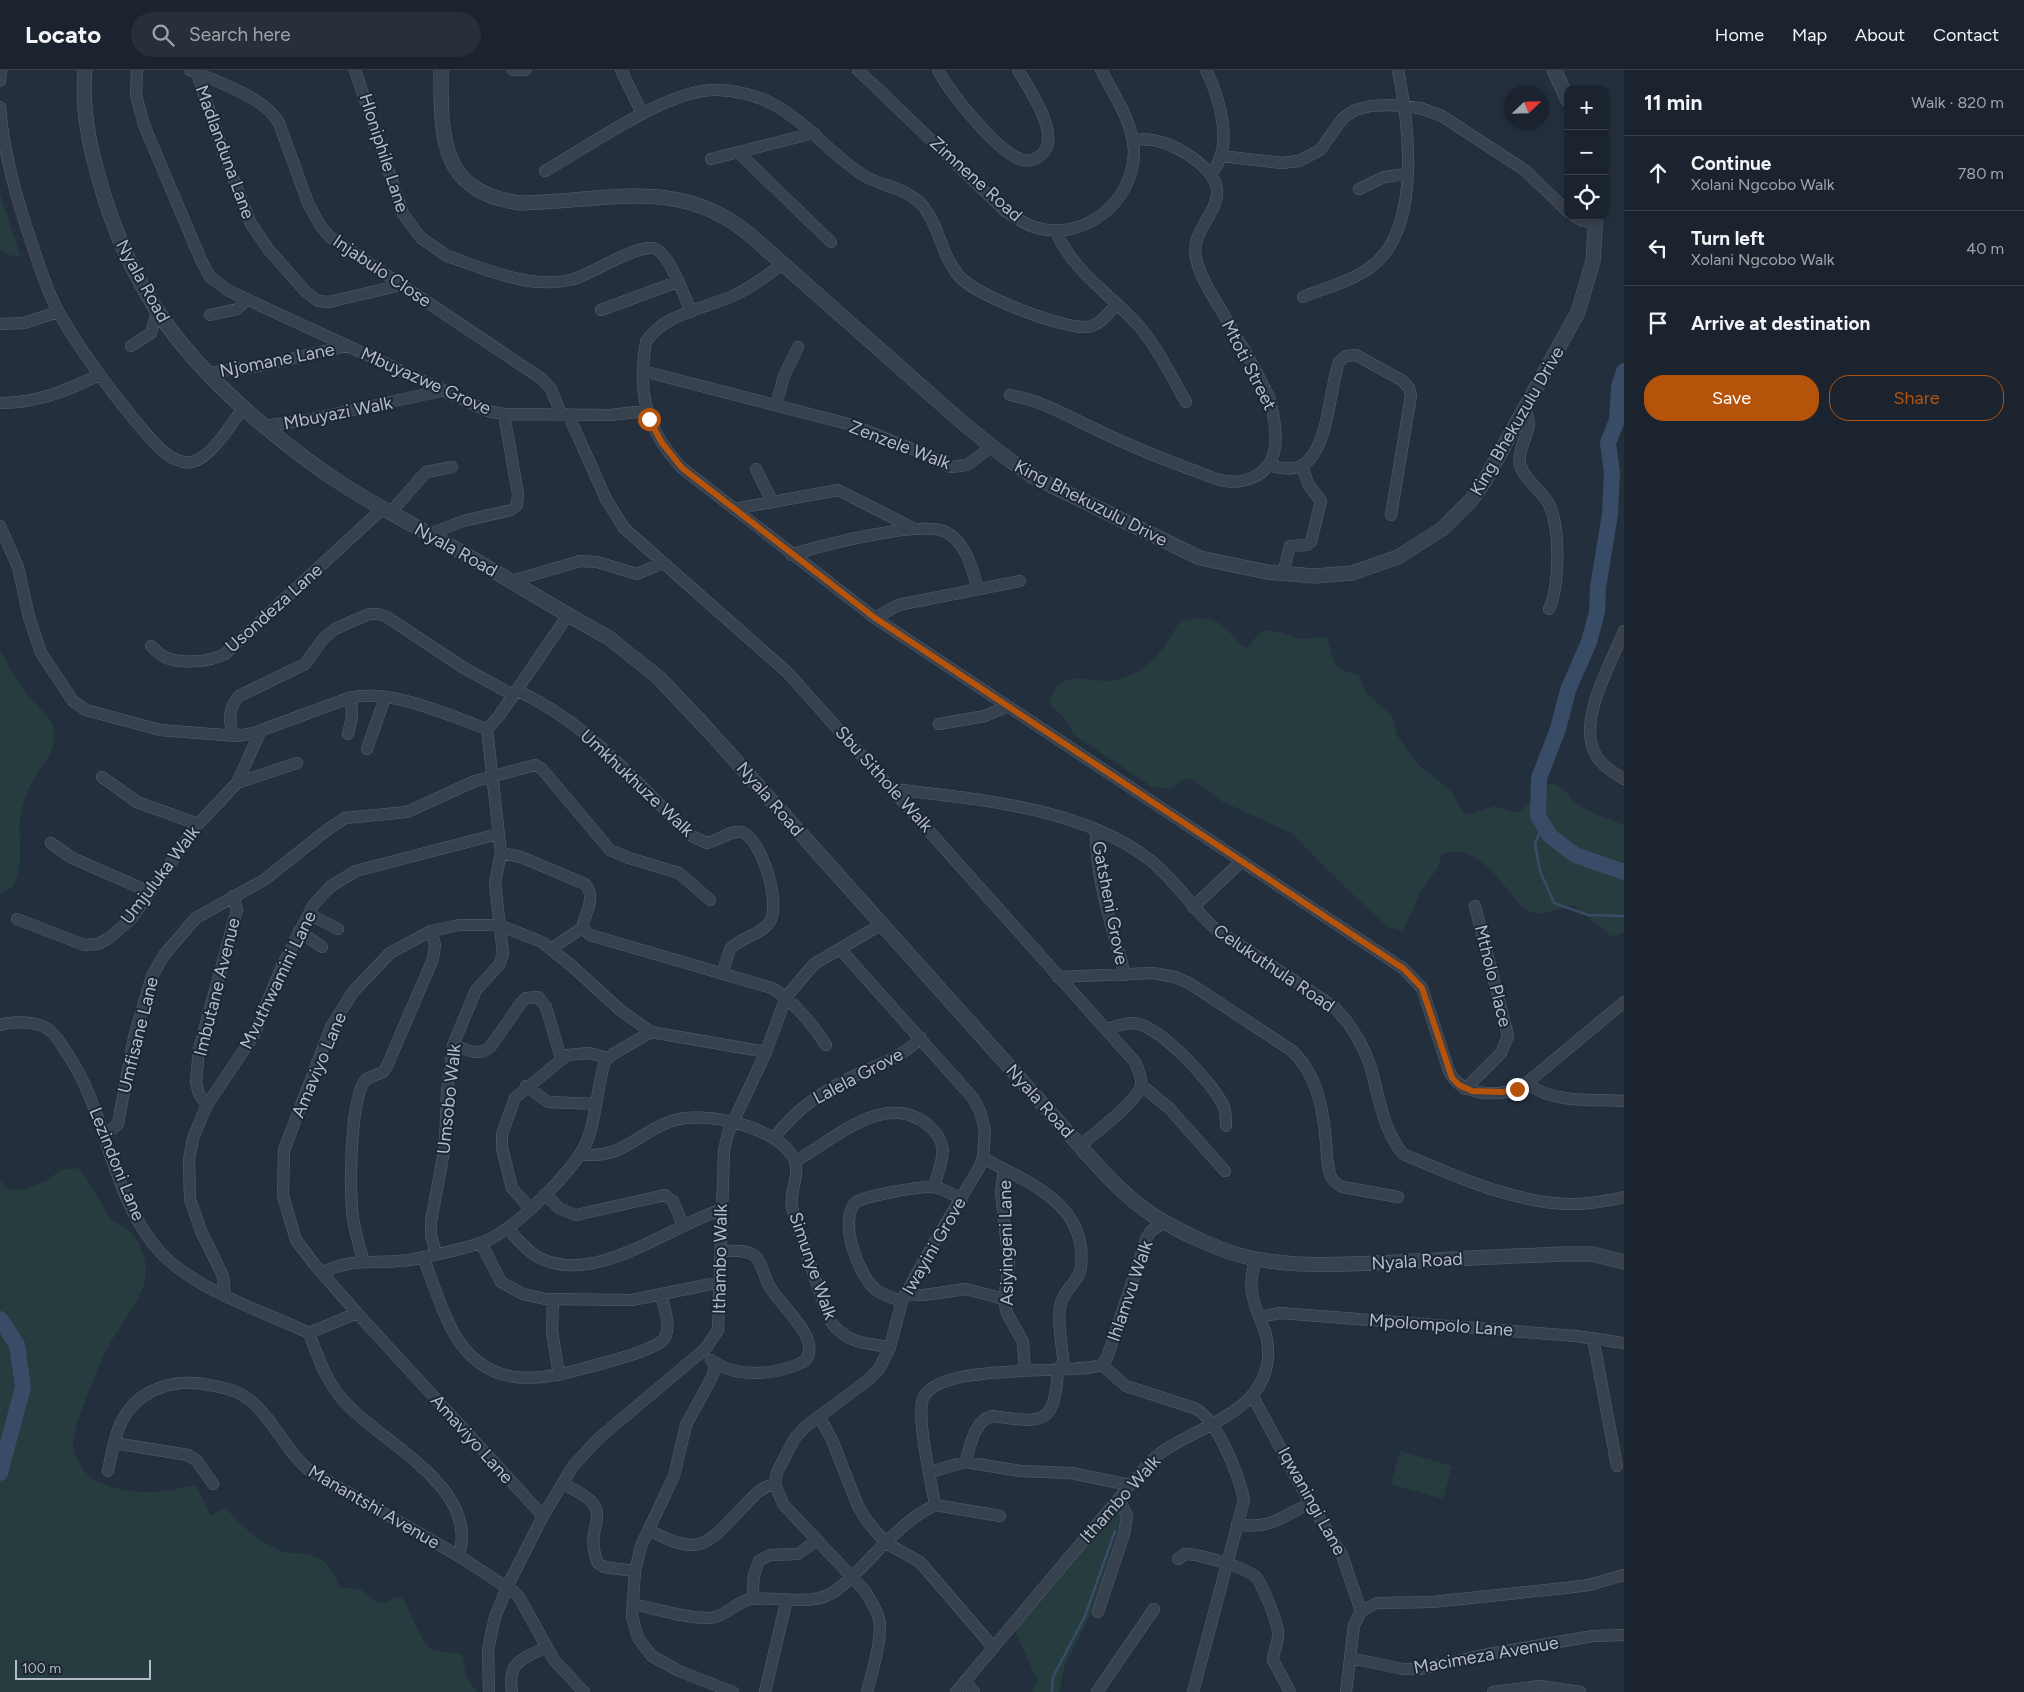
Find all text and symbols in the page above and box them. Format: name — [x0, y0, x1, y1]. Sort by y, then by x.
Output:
search box — [131, 12, 481, 57]
text: Locato — [25, 20, 101, 49]
icon: search — [149, 21, 177, 49]
text: Search here — [189, 23, 291, 46]
text: Home — [1715, 24, 1764, 46]
text: Map — [1792, 24, 1827, 46]
text: About — [1855, 24, 1905, 46]
text: Contact — [1933, 24, 1999, 46]
street label: Madlanduna Lane — [191, 82, 259, 222]
north arrow — [1504, 85, 1549, 130]
map controls — [1564, 85, 1609, 220]
button: + — [1564, 85, 1609, 130]
text: 11 min — [1644, 90, 1702, 115]
street label: Hloniphile Lane — [354, 91, 414, 215]
text: Walk · 820 m — [1911, 93, 2004, 112]
button: − — [1564, 130, 1609, 175]
street label: Zimnene Road — [925, 132, 1027, 226]
text: Continue — [1691, 152, 1771, 175]
icon: ahead — [1644, 159, 1672, 187]
text: 780 m — [1958, 164, 2004, 183]
button: locate — [1564, 175, 1609, 220]
text: Xolani Ngcobo Walk — [1691, 175, 1834, 194]
text: Turn left — [1691, 227, 1765, 250]
street label: Injabulo Close — [329, 230, 436, 312]
icon: left — [1644, 234, 1672, 262]
street label: Nyala Road — [111, 236, 175, 326]
text: 40 m — [1966, 239, 2004, 258]
text: Xolani Ngcobo Walk — [1691, 250, 1834, 269]
icon: arrive — [1644, 309, 1672, 337]
text: Arrive at destination — [1691, 312, 1870, 335]
street label: Mtoti Street — [1217, 316, 1281, 414]
street label: Njomane Lane — [218, 338, 336, 382]
street label: Mbuyazwe Grove — [357, 342, 495, 420]
street label: King Bhekuzulu Drive — [1465, 342, 1569, 500]
button: Save — [1644, 375, 1819, 421]
button: Share — [1829, 375, 2004, 421]
street label: Mbuyazi Walk — [282, 392, 394, 434]
route start — [638, 408, 661, 431]
street label: Zenzele Walk — [846, 416, 954, 474]
street label: King Bhekuzulu Drive — [1011, 455, 1171, 551]
street label: Nyala Road — [411, 518, 501, 582]
street label: Usondeza Lane — [221, 559, 327, 657]
street label: Sbu Sithole Walk — [831, 721, 938, 837]
street label: Umkhukhuze Walk — [576, 725, 699, 841]
street label: Nyala Road — [732, 757, 808, 841]
street label: Umjuluka Walk — [116, 821, 204, 929]
street label: Gatsheni Grove — [1087, 839, 1133, 967]
street label: Mvuthwamini Lane — [235, 907, 321, 1053]
street label: Imbutane Avenue — [189, 915, 245, 1059]
street label: Celukuthula Road — [1209, 919, 1339, 1017]
street label: Mtholo Place — [1470, 923, 1516, 1030]
street label: Umfisane Lane — [113, 974, 163, 1095]
street label: Amaviyo Lane — [287, 1009, 351, 1121]
street label: Umsobo Walk — [432, 1043, 466, 1155]
street label: Lalela Grove — [809, 1043, 907, 1109]
street label: Nyala Road — [1001, 1060, 1079, 1142]
route end — [1506, 1078, 1529, 1101]
street label: Lezindoni Lane — [84, 1104, 150, 1224]
street label: Asiyingeni Lane — [994, 1180, 1018, 1306]
street label: Iwayini Grove — [897, 1193, 971, 1299]
street label: Ithambo Walk — [708, 1204, 732, 1314]
street label: Simunye Walk — [784, 1209, 842, 1323]
street label: Ihlamvu Walk — [1102, 1237, 1158, 1344]
street label: Nyala Road — [1371, 1248, 1463, 1274]
street label: Mpolompolo Lane — [1368, 1309, 1514, 1341]
street label: Amaviyo Lane — [426, 1390, 518, 1488]
street label: Iqwaningi Lane — [1273, 1443, 1351, 1559]
street label: Ithambo Walk — [1075, 1451, 1165, 1547]
street label: Manantshi Avenue — [304, 1460, 444, 1554]
street label: Macimeza Avenue — [1412, 1631, 1560, 1679]
scale bar — [15, 1657, 151, 1680]
text: 100 m — [22, 1660, 61, 1677]

